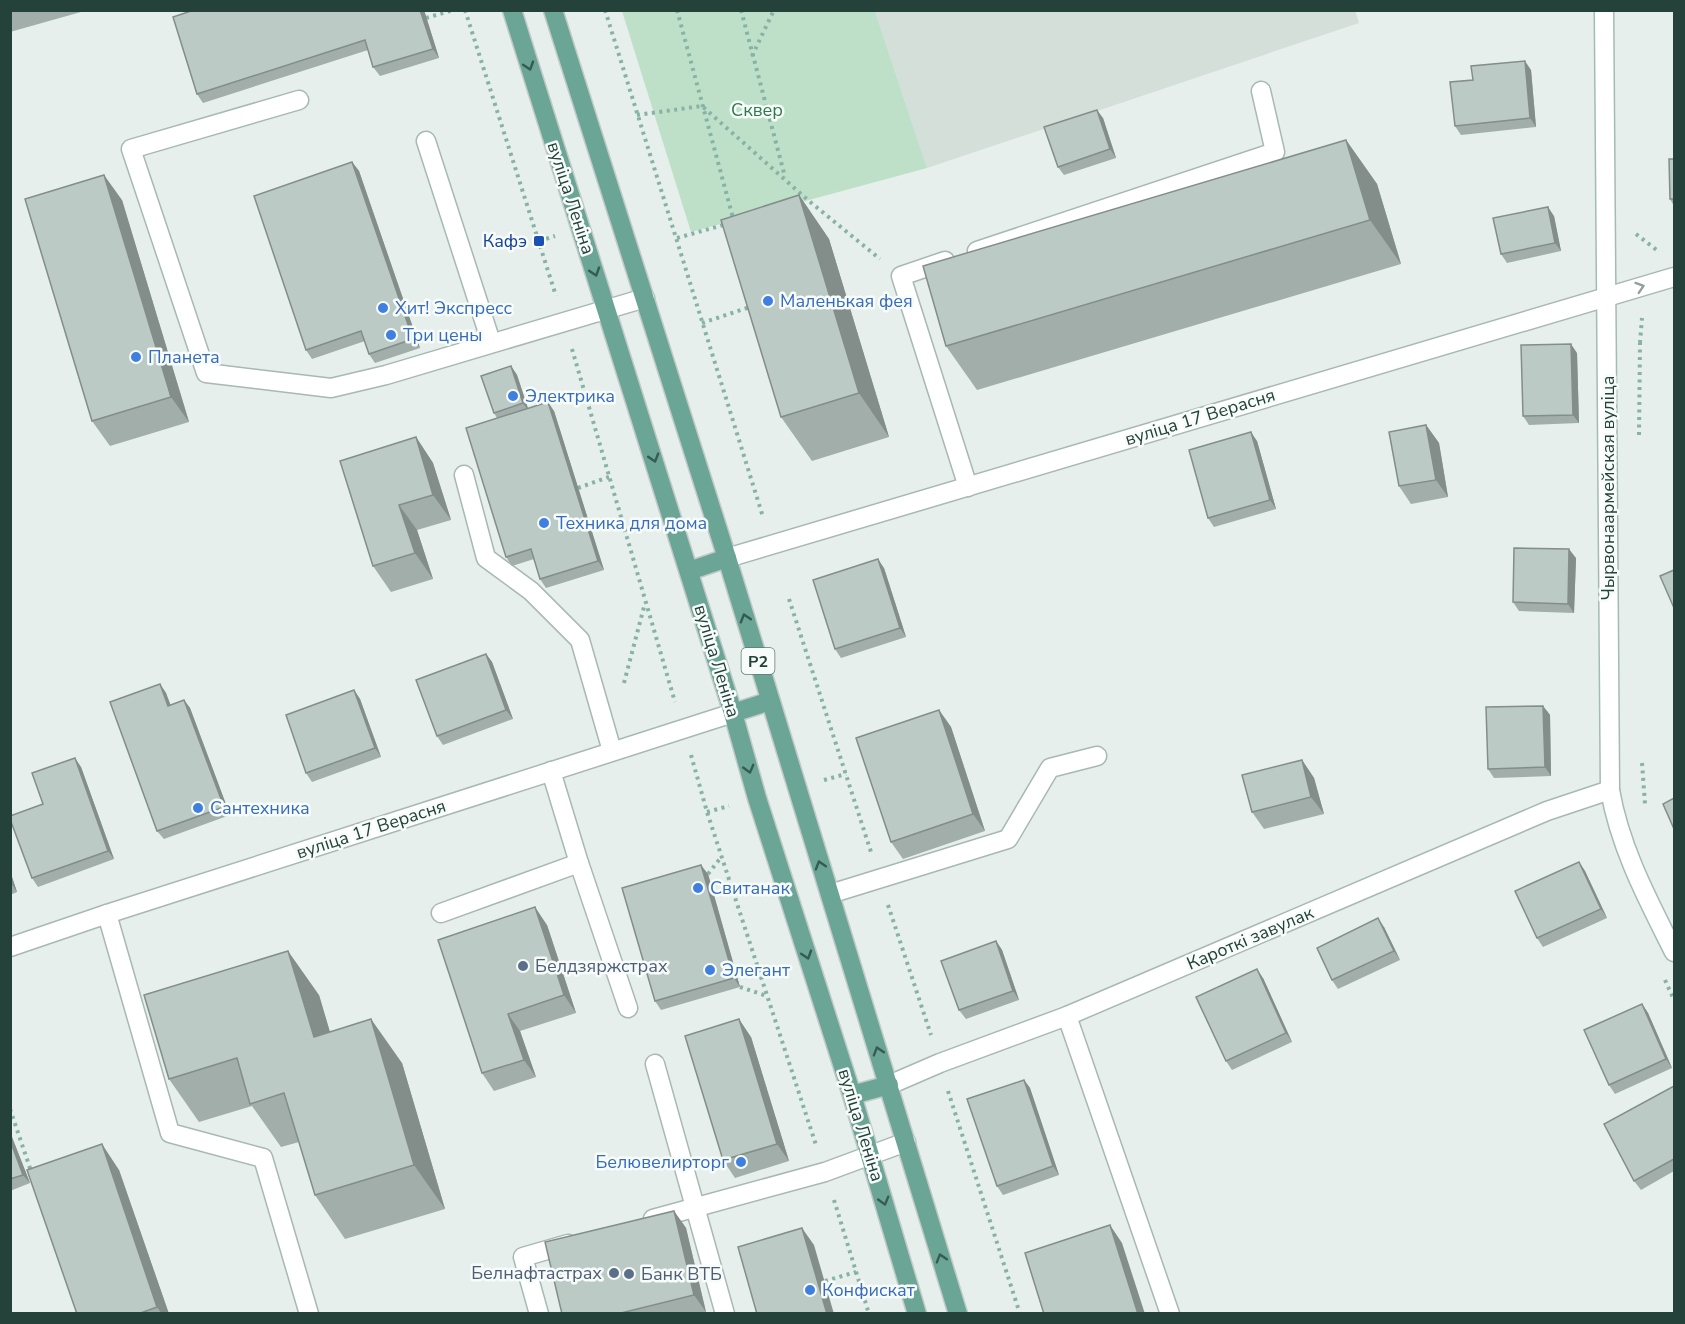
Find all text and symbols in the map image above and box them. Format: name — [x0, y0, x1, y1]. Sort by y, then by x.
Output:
one-way arrow — [522, 60, 535, 71]
park label: Сквер — [731, 98, 783, 122]
street label: вуліца Леніна — [542, 139, 600, 257]
place label: Кафэ — [483, 229, 527, 253]
marker: Кафэ — [532, 234, 546, 248]
one-way arrow — [588, 266, 600, 277]
one-way arrow — [1635, 282, 1645, 294]
place label: Маленькая фея — [780, 289, 913, 313]
marker: Маленькая фея — [761, 294, 775, 308]
place label: Хит! Экспресс — [395, 296, 512, 320]
marker: Хит! Экспресс — [376, 301, 390, 315]
place label: Три цены — [403, 323, 483, 347]
marker: Три цены — [384, 328, 398, 342]
place label: Планета — [148, 345, 220, 369]
marker: Планета — [129, 350, 143, 364]
street label: Чырвонаармейская вуліца — [1596, 376, 1620, 600]
street label: вуліца 17 Верасня — [1122, 383, 1278, 451]
place label: Электрика — [525, 384, 615, 408]
marker: Электрика — [506, 389, 520, 403]
one-way arrow — [646, 452, 659, 463]
place label: Техника для дома — [556, 511, 707, 535]
marker: Техника для дома — [537, 516, 551, 530]
street label: вуліца Леніна — [688, 602, 746, 720]
one-way arrow — [740, 613, 752, 624]
road number: Р2 — [742, 648, 774, 674]
one-way arrow — [741, 764, 754, 774]
street label: вуліца 17 Верасня — [293, 794, 449, 864]
place label: Сантехника — [210, 796, 310, 820]
marker: Сантехника — [191, 801, 205, 815]
one-way arrow — [815, 860, 827, 871]
place label: Свитанак — [710, 876, 790, 900]
marker: Свитанак — [691, 881, 705, 895]
street label: Кароткі завулак — [1183, 900, 1318, 976]
one-way arrow — [800, 949, 812, 960]
place label: Белдзяржстрах — [535, 954, 668, 978]
place label: Элегант — [722, 958, 790, 982]
marker: Белдзяржстрах — [516, 959, 530, 973]
marker: Элегант — [703, 963, 717, 977]
one-way arrow — [873, 1046, 885, 1057]
street label: вуліца Леніна — [832, 1066, 890, 1184]
place label: Белювелирторг — [595, 1150, 729, 1174]
marker: Белювелирторг — [734, 1155, 748, 1169]
one-way arrow — [877, 1195, 889, 1206]
one-way arrow — [936, 1253, 948, 1263]
place label: Белнафтастрах — [471, 1261, 602, 1285]
place label: Банк ВТБ — [641, 1262, 722, 1286]
marker: Белнафтастрах — [607, 1266, 621, 1280]
marker: Банк ВТБ — [622, 1267, 636, 1281]
place label: Конфискат — [822, 1278, 915, 1302]
marker: Конфискат — [803, 1283, 817, 1297]

